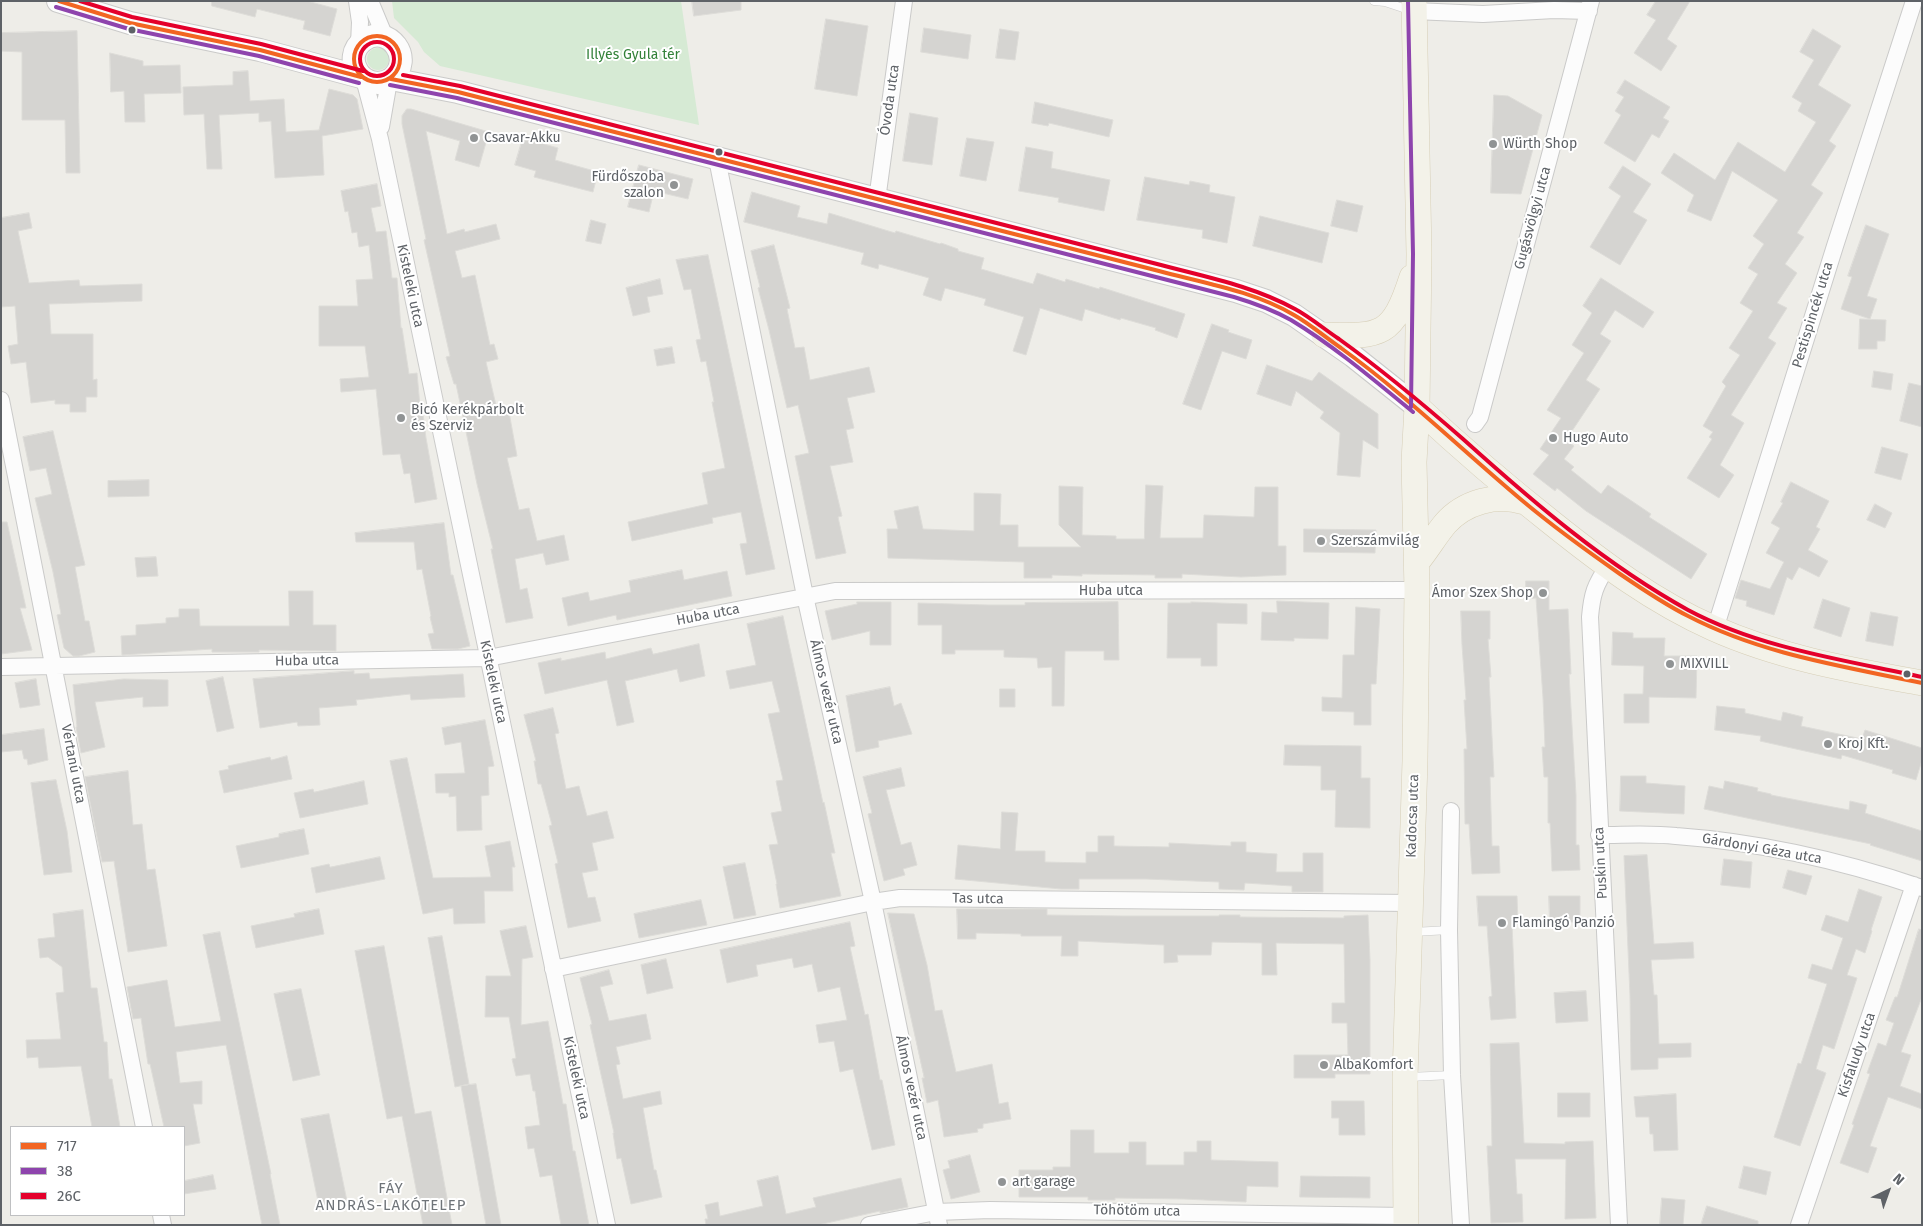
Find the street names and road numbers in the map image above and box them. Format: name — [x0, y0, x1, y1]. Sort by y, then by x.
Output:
street label: Óvoda utca — [877, 63, 903, 137]
street label: Gugásvölgyi utca — [1511, 165, 1555, 271]
street label: Kisteleki utca — [393, 243, 427, 329]
street label: Pestispincék utca — [1789, 260, 1837, 370]
street label: Huba utca — [1079, 583, 1143, 599]
street label: Huba utca — [675, 601, 741, 629]
street label: Álmos vezér utca — [806, 638, 846, 746]
street label: Kisteleki utca — [476, 639, 510, 725]
street label: Huba utca — [275, 652, 339, 670]
street label: Vértanú utca — [57, 723, 89, 805]
street label: Kadocsa utca — [1403, 774, 1423, 858]
street label: Puskin utca — [1591, 826, 1611, 900]
street label: Gárdonyi Géza utca — [1701, 830, 1823, 868]
street label: Tas utca — [952, 890, 1004, 908]
street label: Kisfaludy utca — [1835, 1010, 1879, 1100]
street label: Álmos vezér utca — [892, 1034, 930, 1142]
street label: Kisteleki utca — [559, 1035, 593, 1121]
street label: Töhötöm utca — [1093, 1202, 1181, 1220]

